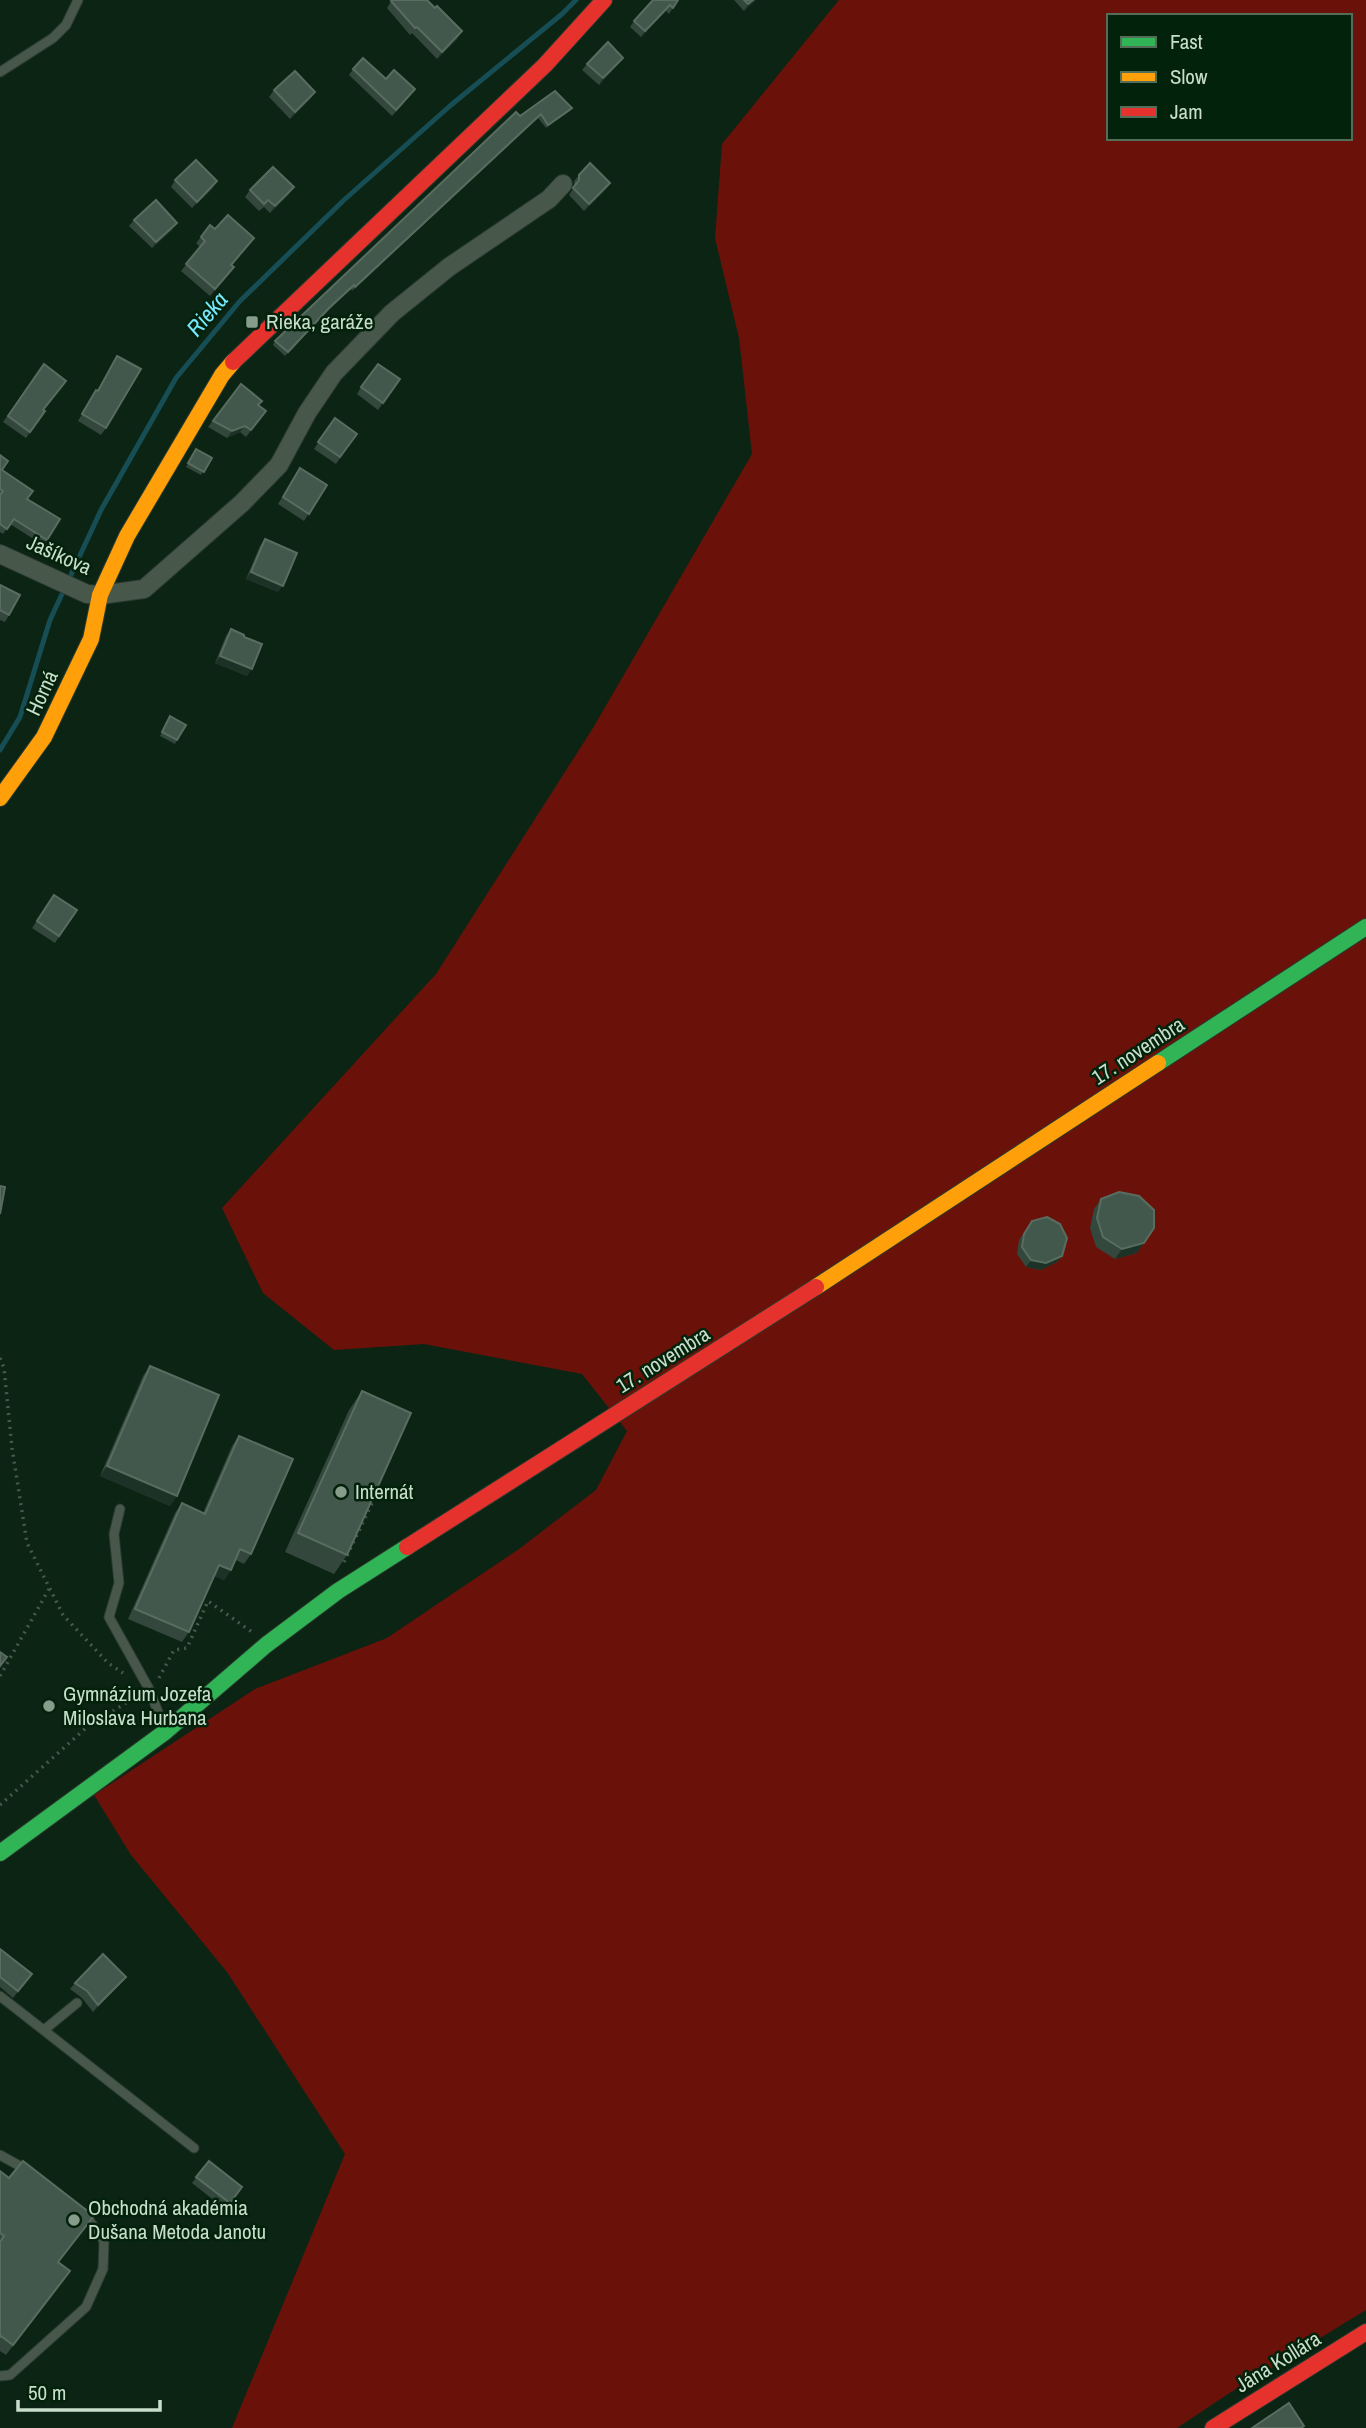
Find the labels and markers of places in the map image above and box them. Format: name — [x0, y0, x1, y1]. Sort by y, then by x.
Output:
place label: Rieka, garáže — [266, 307, 373, 336]
marker: Rieka, garáže — [244, 314, 260, 330]
place label: Internát — [355, 1477, 414, 1506]
marker: Internát — [333, 1484, 349, 1500]
place label: Gymnázium Jozefa Miloslava Hurbana — [63, 1679, 212, 1732]
marker: Gymnázium Jozefa Miloslava Hurbana — [41, 1698, 57, 1714]
place label: Obchodná akadémia Dušana Metoda Janotu — [88, 2193, 266, 2246]
marker: Obchodná akadémia Dušana Metoda Janotu — [66, 2212, 82, 2228]

